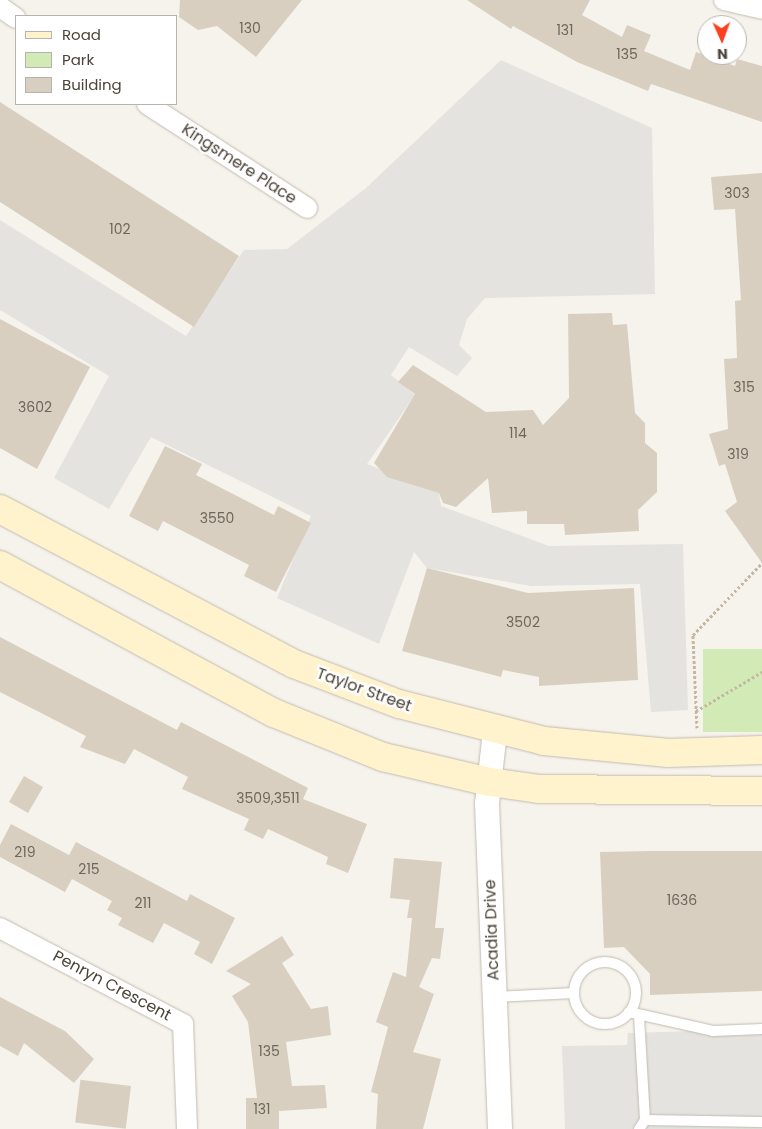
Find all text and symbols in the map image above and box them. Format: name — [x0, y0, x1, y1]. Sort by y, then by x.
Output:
legend — [15, 15, 178, 105]
north arrow — [697, 15, 747, 65]
house number: 130 — [239, 20, 261, 36]
house number: 131 — [556, 22, 574, 38]
text: Road — [62, 24, 101, 45]
text: N — [717, 44, 728, 64]
house number: 135 — [616, 46, 638, 62]
text: Park — [62, 49, 94, 70]
text: Building — [62, 74, 122, 95]
street label: Kingsmere Place — [178, 120, 300, 208]
house number: 303 — [724, 185, 750, 201]
house number: 102 — [109, 221, 131, 237]
house number: 315 — [733, 379, 755, 395]
house number: 3602 — [18, 399, 52, 415]
house number: 114 — [509, 425, 527, 441]
house number: 319 — [727, 446, 749, 462]
house number: 3550 — [200, 510, 234, 526]
house number: 3502 — [506, 614, 540, 630]
street label: Taylor Street — [314, 664, 414, 716]
house number: 3509,3511 — [236, 790, 300, 806]
house number: 219 — [14, 844, 36, 860]
house number: 215 — [78, 861, 100, 877]
street label: Acadia Drive — [481, 879, 503, 981]
house number: 1636 — [667, 892, 697, 908]
house number: 211 — [134, 895, 152, 911]
street label: Penryn Crescent — [50, 947, 174, 1025]
house number: 135 — [258, 1043, 280, 1059]
house number: 131 — [253, 1101, 271, 1117]

